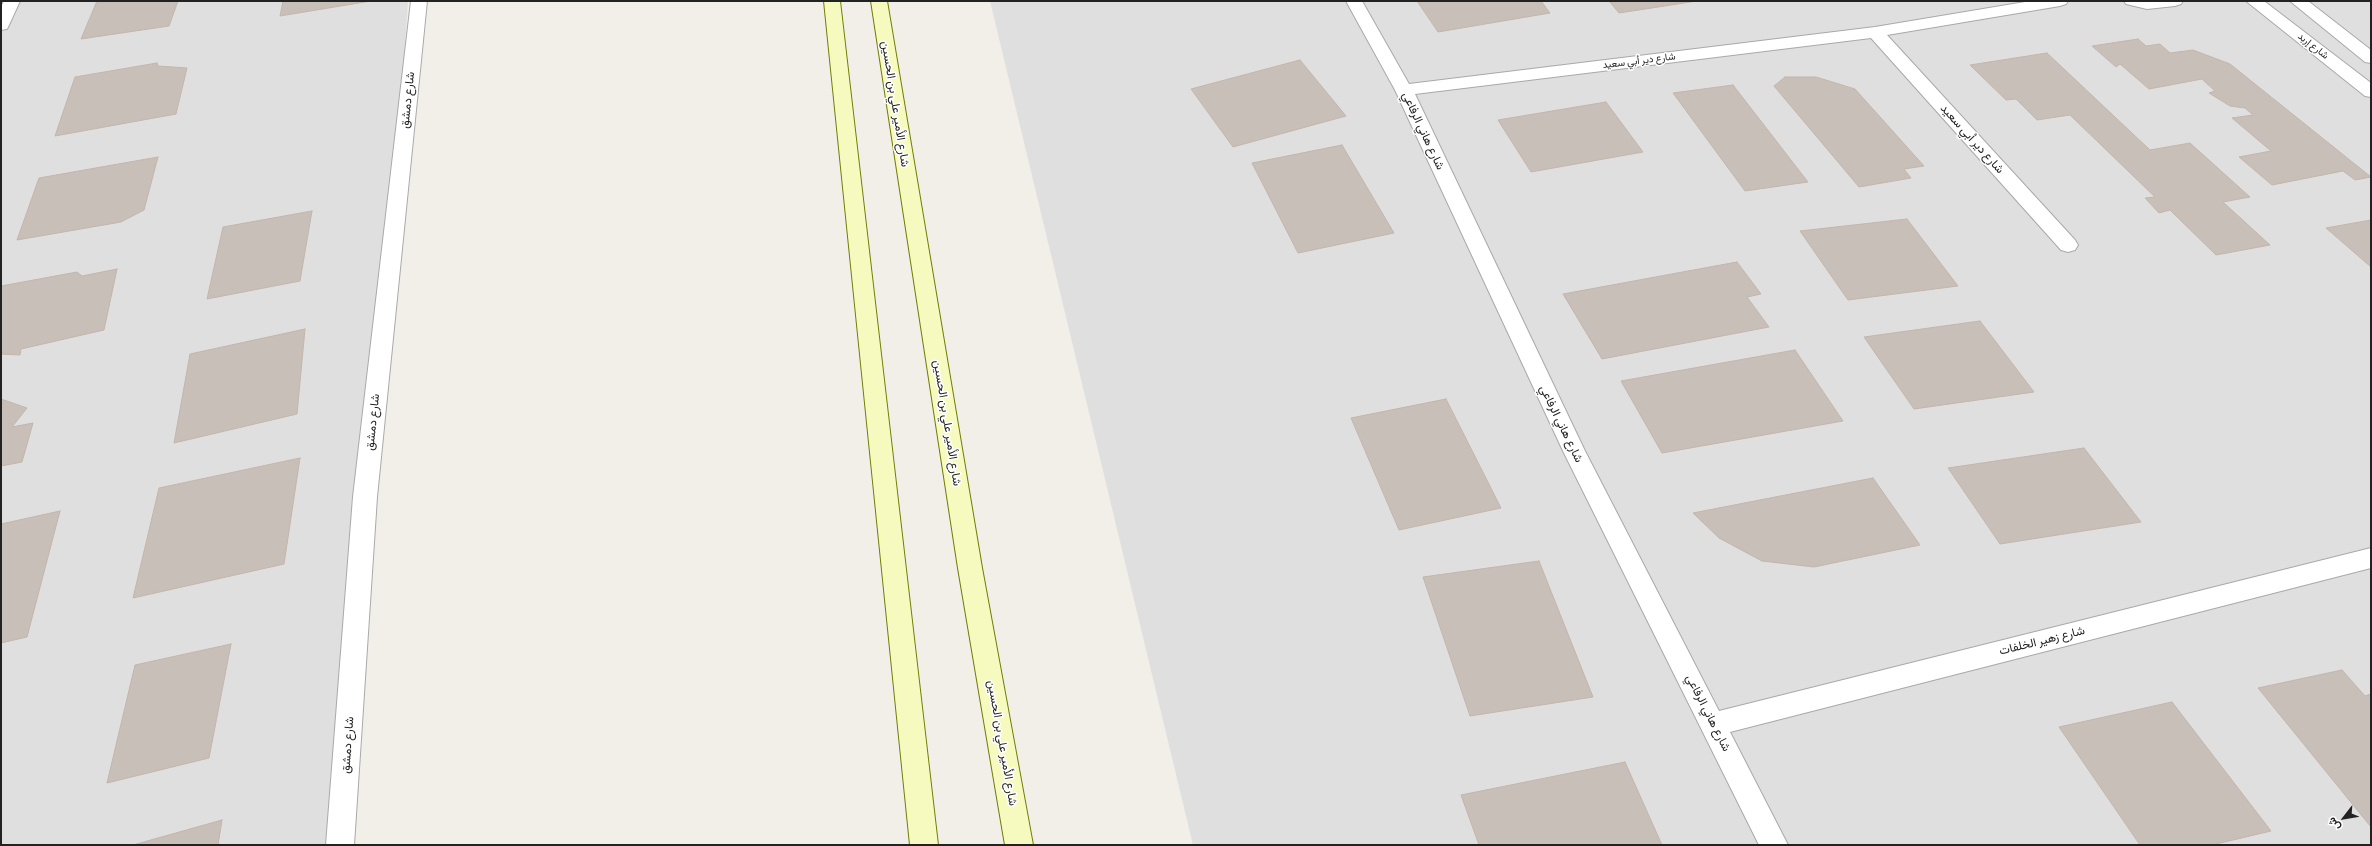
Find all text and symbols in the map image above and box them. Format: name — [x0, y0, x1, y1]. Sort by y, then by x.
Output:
street label: شارع إربد — [2295, 30, 2331, 62]
street label: شارع الأمير علي بن الحسين — [878, 40, 912, 168]
street label: شارع دير أبي سعيد — [1602, 51, 1676, 71]
street label: شارع دمشق — [398, 71, 418, 129]
street label: شارع هاني الرفاعي — [1399, 90, 1447, 172]
street label: شارع دير أبي سعيد — [1937, 101, 2007, 177]
street label: شارع الأمير علي بن الحسين — [930, 359, 964, 487]
street label: شارع هاني الرفاعي — [1536, 383, 1586, 465]
street label: شارع دمشق — [363, 393, 383, 451]
street label: شارع زهير الخلفات — [1998, 623, 2086, 659]
street label: شارع هاني الرفاعي — [1682, 672, 1734, 754]
street label: شارع الأمير علي بن الحسين — [984, 679, 1020, 807]
street label: شارع دمشق — [339, 716, 357, 774]
north arrow — [2324, 798, 2364, 838]
text: ش — [2323, 815, 2343, 834]

